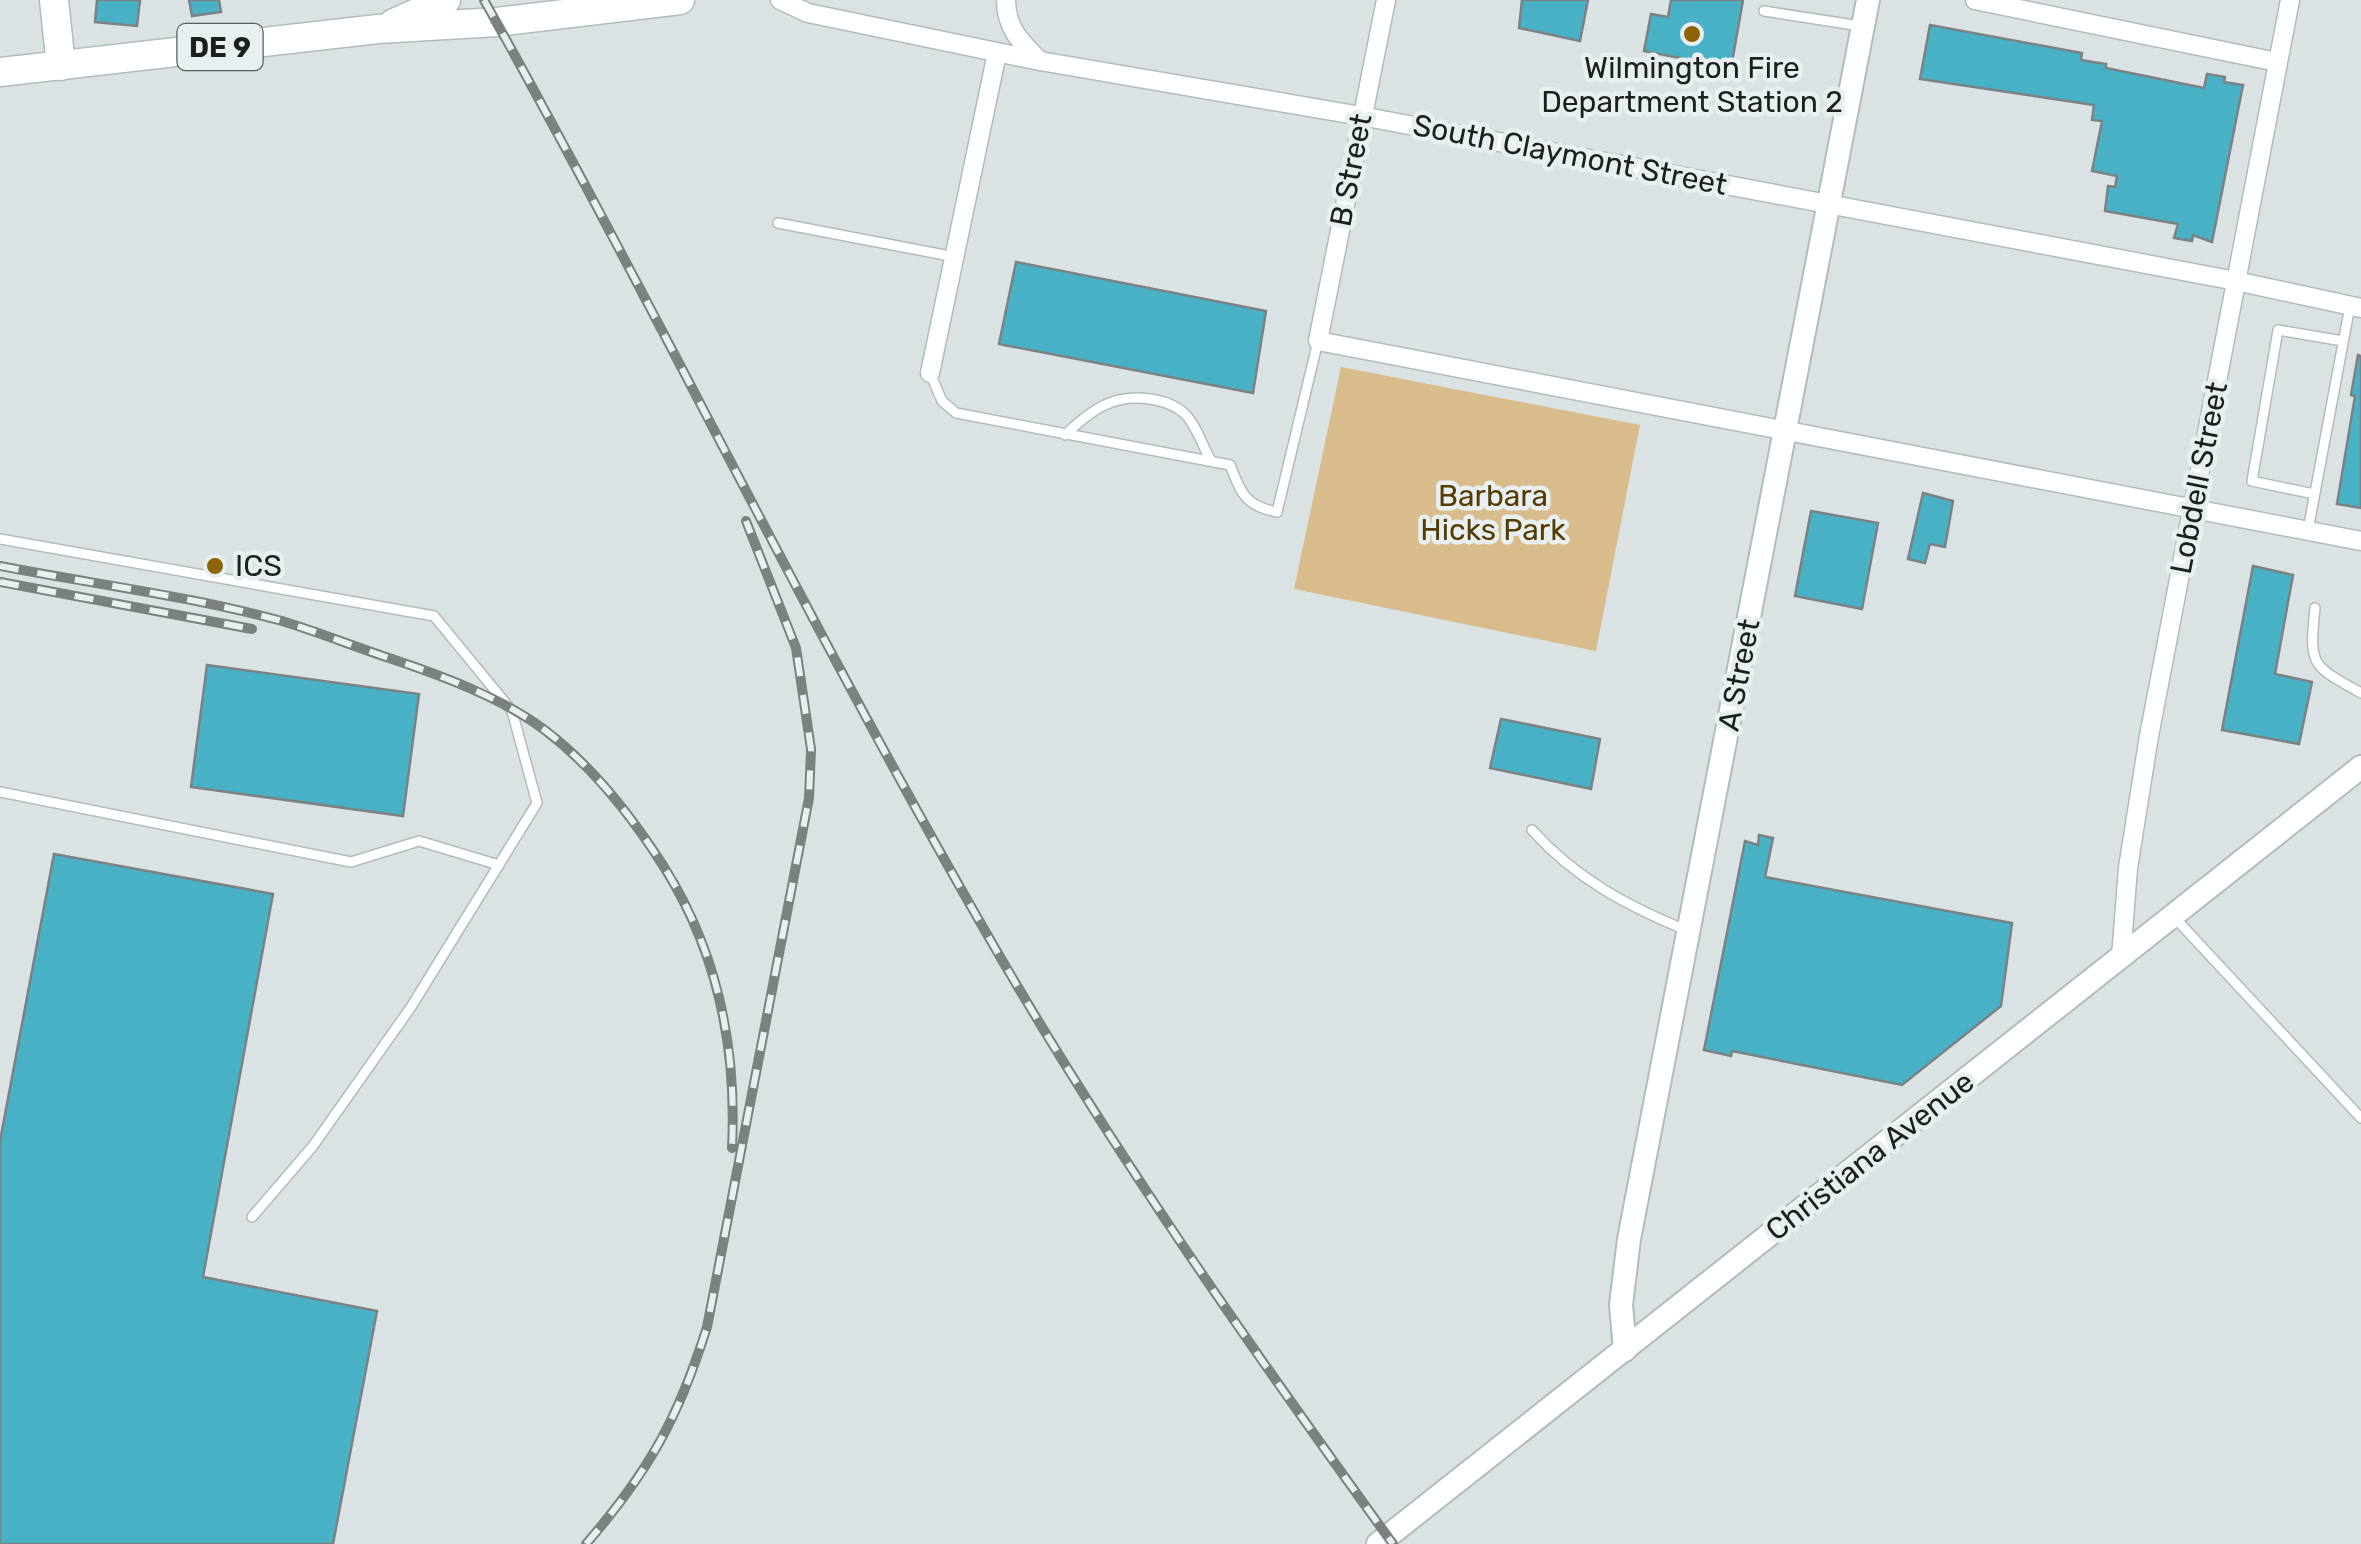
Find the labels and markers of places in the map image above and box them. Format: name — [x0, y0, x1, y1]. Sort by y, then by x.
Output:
marker: Wilmington Fire Department Station 2 — [1681, 23, 1703, 45]
place label: Wilmington Fire Department Station 2 — [1541, 50, 1843, 120]
place label: ICS — [235, 548, 282, 584]
marker: ICS — [204, 555, 226, 577]

